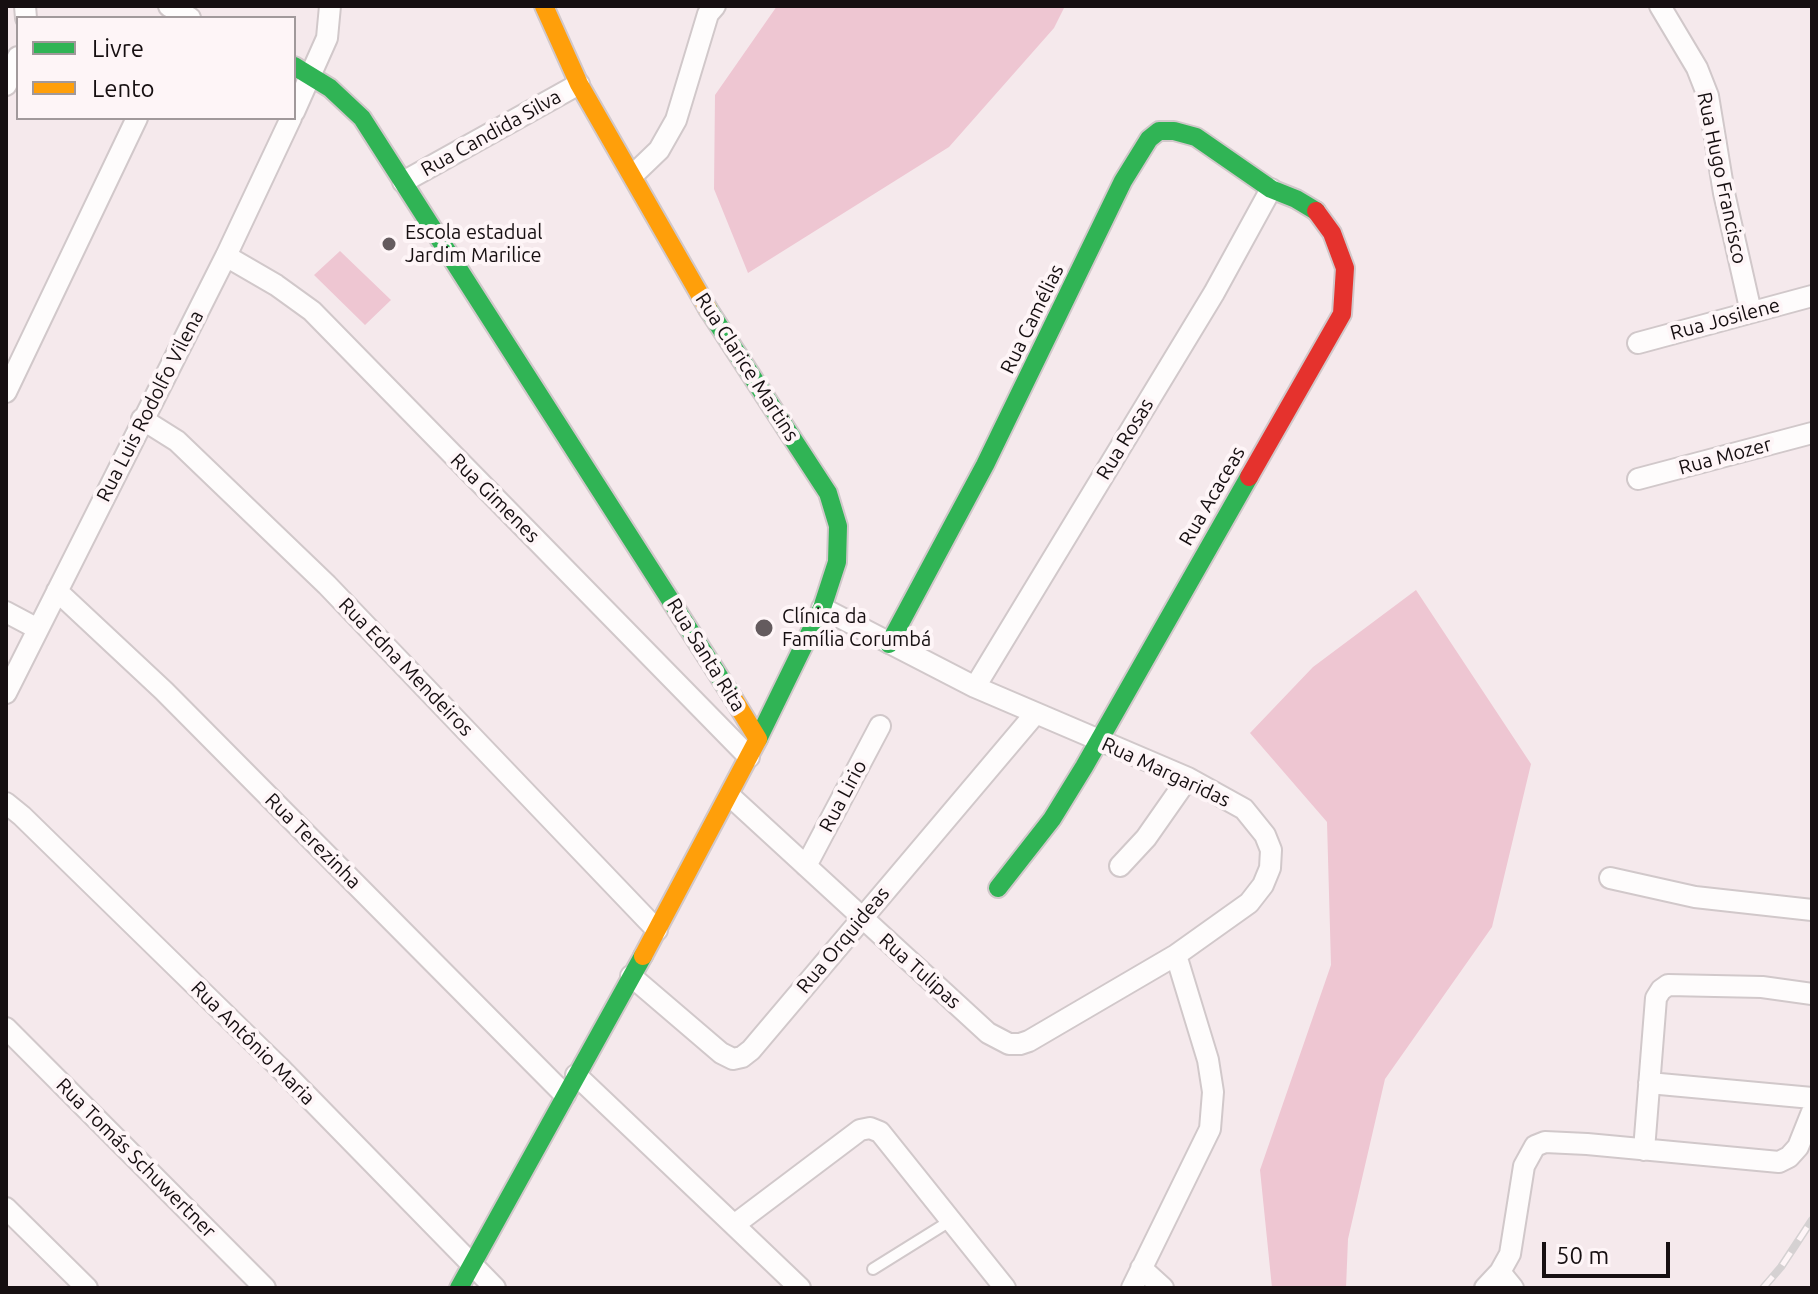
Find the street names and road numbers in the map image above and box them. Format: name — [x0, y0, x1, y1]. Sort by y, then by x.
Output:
street label: Rua Candida Silva — [417, 85, 565, 181]
street label: Rua Hugo Francisco — [1692, 90, 1752, 266]
street label: Rua Camélias — [995, 260, 1069, 378]
street label: Rua Clarice Martins — [690, 288, 804, 446]
street label: Rua Josilene — [1668, 293, 1782, 345]
street label: Rua Luis Rodolfo Vilena — [91, 306, 209, 506]
street label: Rua Rosas — [1091, 394, 1159, 484]
street label: Rua Mozer — [1676, 432, 1774, 480]
street label: Rua Acaceas — [1174, 442, 1250, 550]
street label: Rua Gimenes — [445, 448, 545, 548]
street label: Rua Edna Mendeiros — [334, 593, 478, 741]
street label: Rua Santa Rita — [662, 594, 750, 716]
street label: Rua Margaridas — [1098, 732, 1234, 812]
street label: Rua Lirio — [814, 756, 872, 836]
street label: Rua Terezinha — [260, 788, 366, 894]
street label: Rua Orquideas — [792, 882, 894, 998]
street label: Rua Tulipas — [874, 928, 966, 1014]
street label: Rua Antônio Maria — [186, 976, 320, 1110]
street label: Rua Tomás Schuwertner — [51, 1073, 221, 1243]

